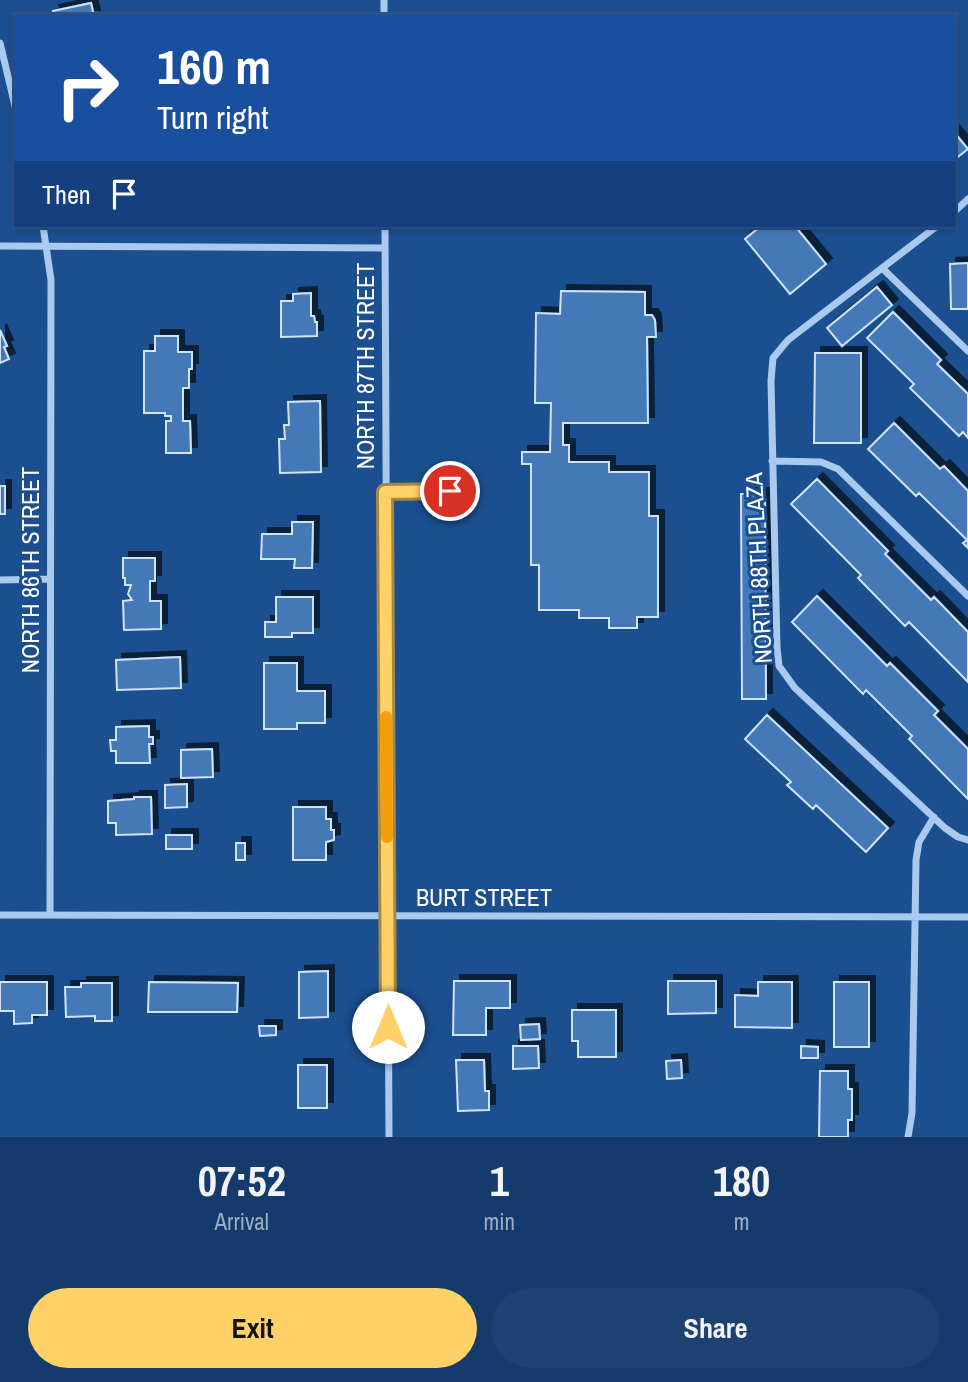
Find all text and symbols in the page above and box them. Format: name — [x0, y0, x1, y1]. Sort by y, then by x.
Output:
text: 160 m — [157, 33, 271, 99]
icon: right — [42, 42, 133, 133]
text: Turn right — [157, 96, 269, 139]
icon: arrive — [105, 175, 143, 213]
text: Then — [42, 177, 91, 212]
street label: NORTH 87TH STREET — [349, 263, 381, 469]
pin — [420, 461, 480, 521]
street label: NORTH 86TH STREET — [14, 467, 46, 673]
street label: NORTH 88TH PLAZA — [737, 471, 779, 664]
icon: arrive — [431, 472, 469, 510]
street label: BURT STREET — [416, 881, 552, 913]
position arrow — [351, 990, 425, 1064]
text: 07:52 — [198, 1153, 286, 1209]
text: 1 — [490, 1153, 509, 1209]
text: 180 — [713, 1153, 770, 1209]
text: Arrival — [215, 1206, 269, 1237]
text: min — [484, 1206, 515, 1237]
text: m — [734, 1206, 749, 1237]
button: Exit — [28, 1288, 477, 1368]
button: Share — [491, 1288, 940, 1368]

